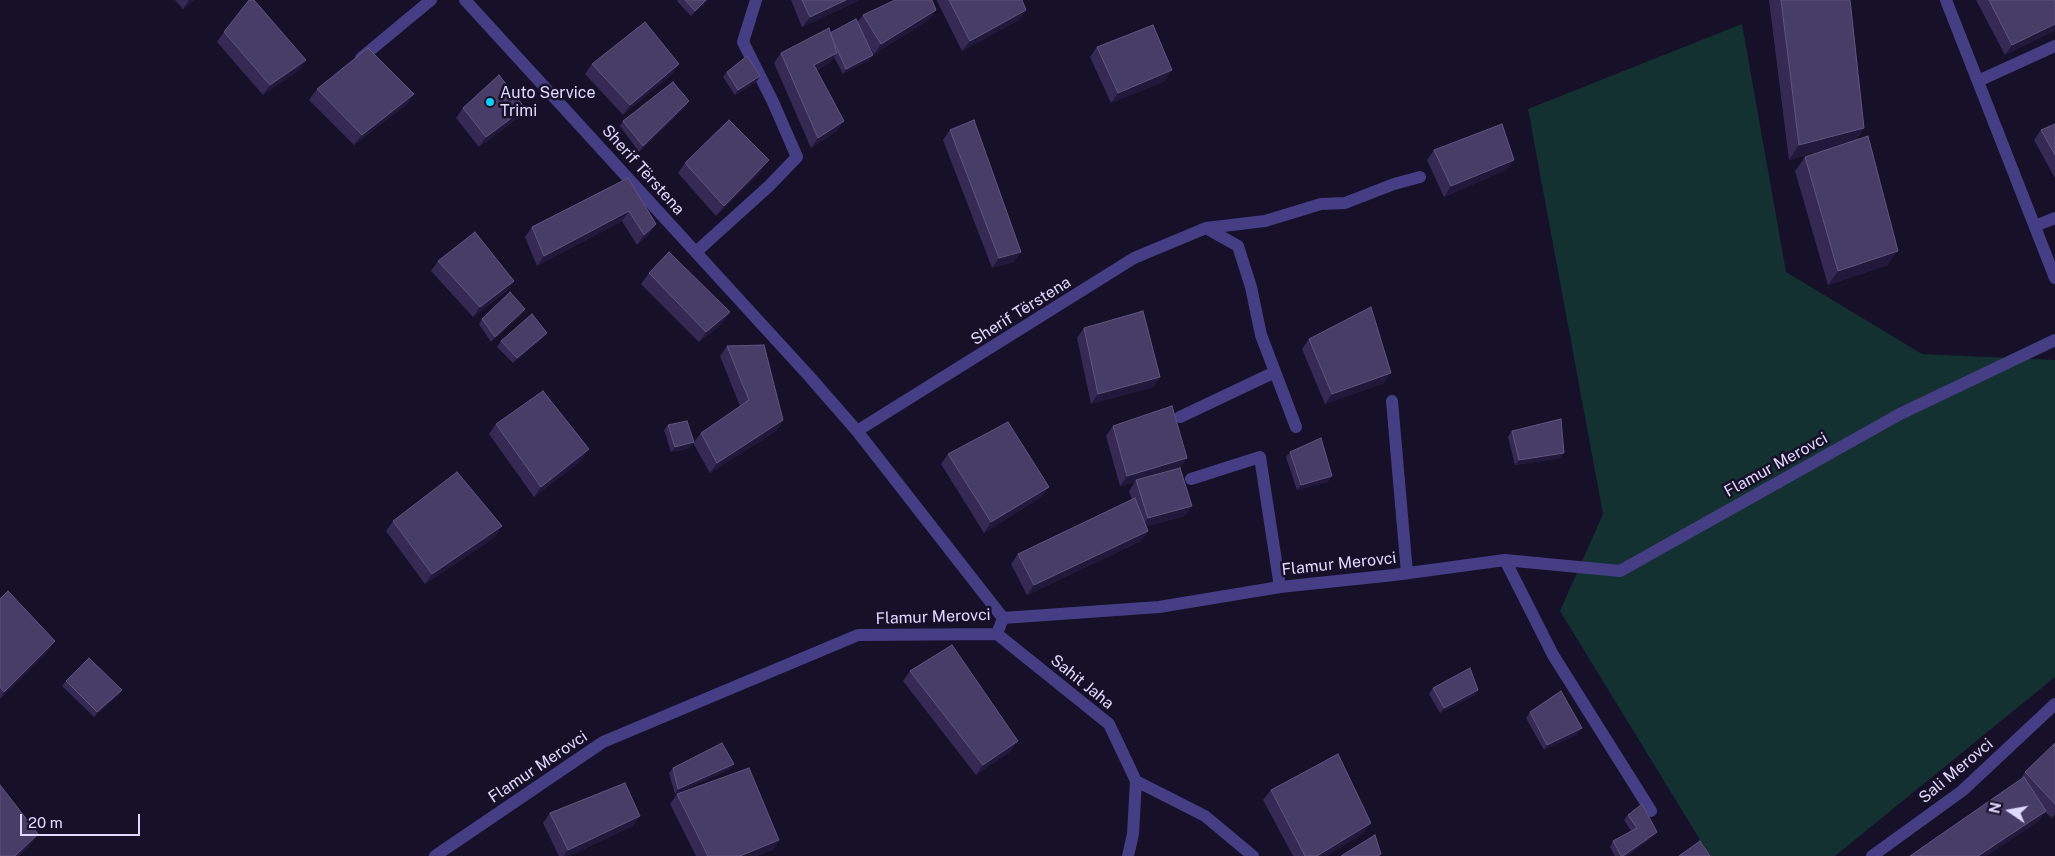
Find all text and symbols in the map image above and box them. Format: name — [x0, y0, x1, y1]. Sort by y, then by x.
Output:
place label: Auto Service Trimi — [500, 83, 595, 121]
marker: Auto Service Trimi — [484, 96, 496, 108]
street label: Sherif Tërstena — [598, 121, 688, 219]
street label: Sherif Tërstena — [968, 273, 1074, 349]
street label: Flamur Merovci — [1721, 429, 1831, 501]
street label: Flamur Merovci — [1281, 548, 1397, 580]
street label: Flamur Merovci — [875, 605, 991, 629]
street label: Sahit Jaha — [1046, 651, 1118, 713]
street label: Flamur Merovci — [485, 727, 591, 807]
street label: Sali Merovci — [1915, 734, 1997, 808]
north arrow — [1985, 786, 2035, 836]
text: N — [1986, 801, 2004, 815]
scale bar — [22, 804, 142, 836]
text: 20 m — [28, 814, 63, 831]

